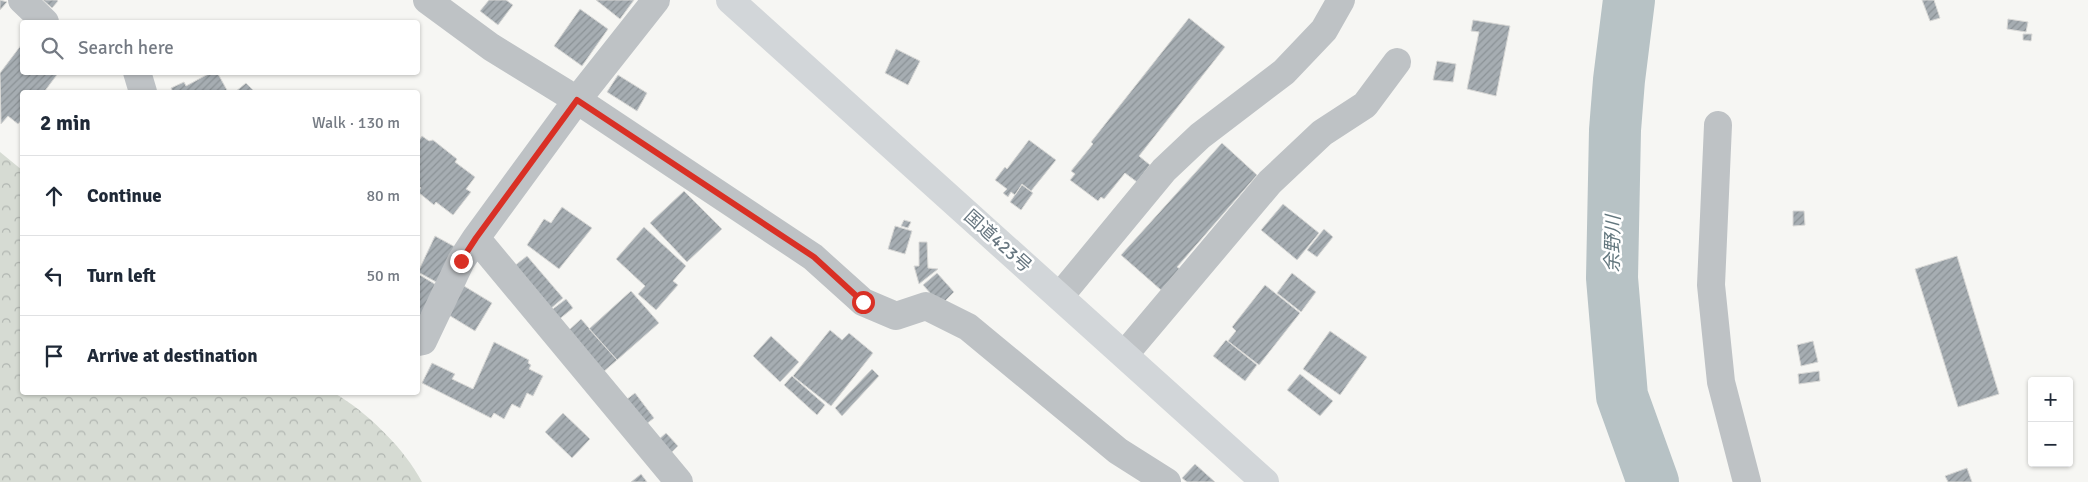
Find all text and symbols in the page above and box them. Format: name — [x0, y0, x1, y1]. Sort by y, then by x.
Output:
search box — [20, 20, 420, 75]
icon: search — [38, 34, 66, 62]
text: Search here — [78, 36, 174, 60]
text: 2 min — [40, 110, 91, 136]
text: Walk · 130 m — [312, 113, 400, 133]
icon: ahead — [40, 182, 68, 210]
text: Continue — [87, 184, 162, 208]
text: 80 m — [366, 186, 400, 206]
street label: 国道423号 — [960, 205, 1036, 277]
water label: 余野川 — [1601, 213, 1626, 273]
route end — [450, 250, 473, 273]
icon: left — [40, 262, 68, 290]
text: Turn left — [87, 264, 156, 288]
text: 50 m — [366, 266, 400, 286]
route start — [852, 291, 875, 314]
icon: arrive — [40, 342, 68, 370]
text: Arrive at destination — [87, 344, 258, 368]
map controls — [2028, 377, 2073, 467]
button: + — [2028, 377, 2073, 422]
button: − — [2028, 422, 2073, 467]

